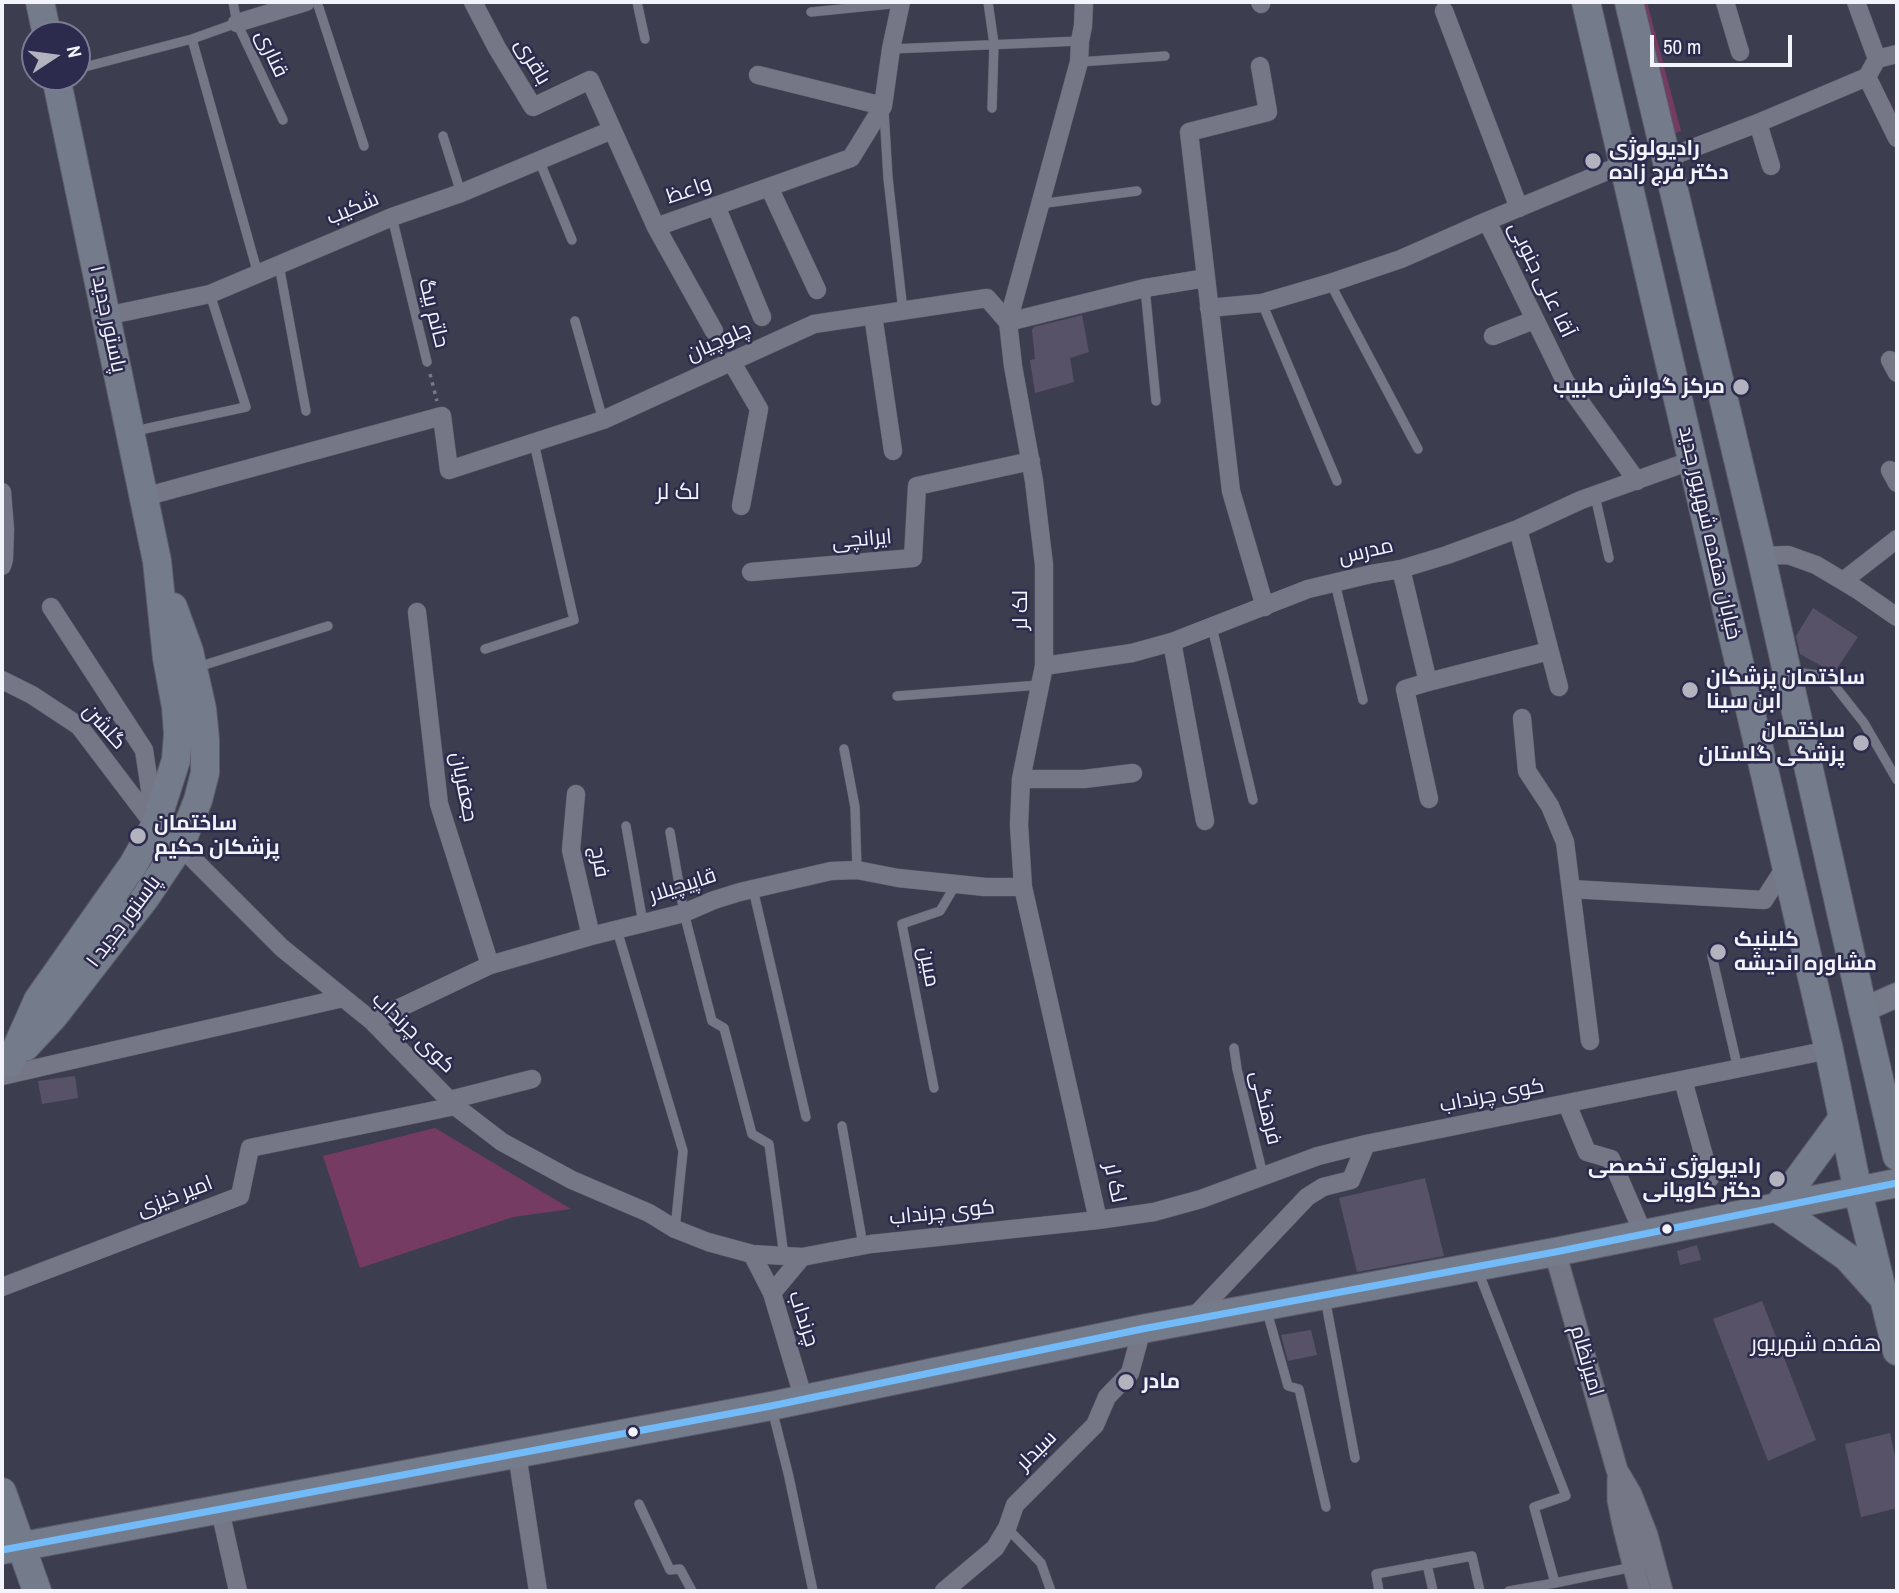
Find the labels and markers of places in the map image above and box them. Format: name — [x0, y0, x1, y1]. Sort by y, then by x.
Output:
place label: رادیولوژی دکتر فرج زاده — [1609, 136, 1729, 186]
marker: رادیولوژی دکتر فرج زاده — [1583, 151, 1603, 171]
place label: مرکز گوارش طبیب — [1553, 374, 1725, 400]
marker: مرکز گوارش طبیب — [1731, 377, 1751, 397]
place label: ساختمان پزشکان ابن سینا — [1706, 665, 1865, 715]
marker: ساختمان پزشکان ابن سینا — [1680, 680, 1700, 700]
place label: ساختمان پزشکی گلستان — [1699, 718, 1845, 768]
marker: ساختمان پزشکی گلستان — [1851, 733, 1871, 753]
place label: ساختمان پزشکان حکیم — [154, 811, 280, 861]
marker: ساختمان پزشکان حکیم — [128, 826, 148, 846]
place label: کلینیک مشاوره اندیشه — [1734, 927, 1877, 977]
marker: کلینیک مشاوره اندیشه — [1708, 942, 1728, 962]
place label: رادیولوژی تخصصی دکتر کاویانی — [1588, 1154, 1761, 1204]
marker: رادیولوژی تخصصی دکتر کاویانی — [1767, 1169, 1787, 1189]
unlabelled marker — [1660, 1222, 1674, 1236]
place label: مادر — [1142, 1369, 1180, 1395]
marker: مادر — [1116, 1372, 1136, 1392]
unlabelled marker — [626, 1425, 640, 1439]

